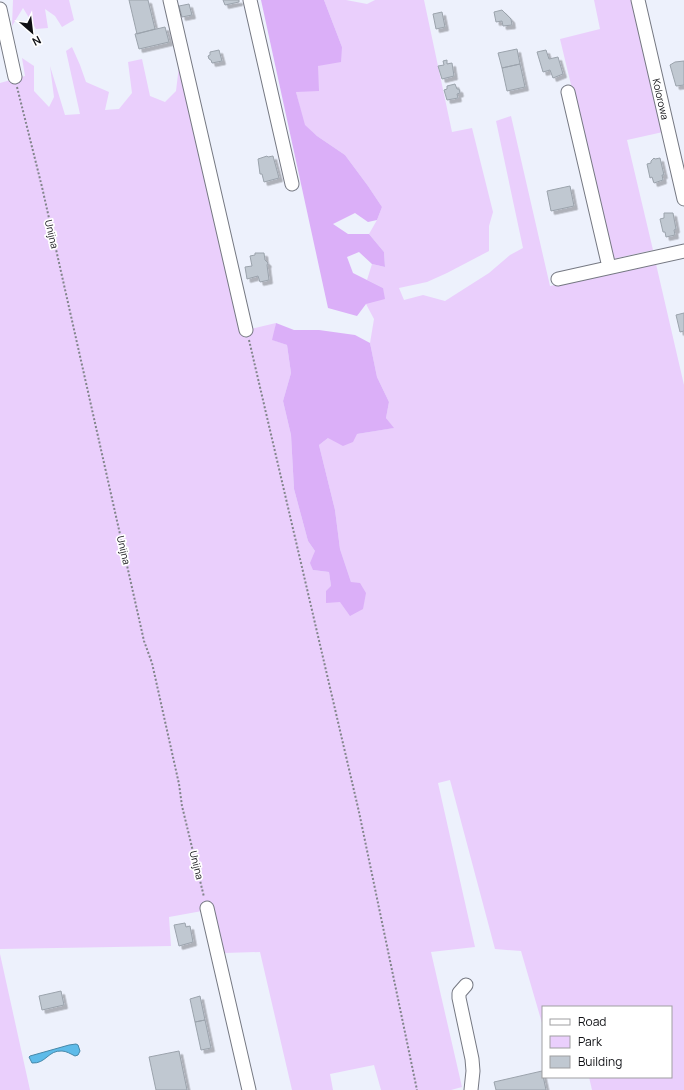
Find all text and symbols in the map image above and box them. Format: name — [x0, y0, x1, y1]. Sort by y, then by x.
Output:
north arrow — [12, 12, 52, 52]
text: N — [30, 33, 44, 50]
street label: Kolorowa — [649, 77, 673, 121]
street label: Unijna — [42, 218, 62, 250]
street label: Unijna — [114, 534, 134, 566]
street label: Unijna — [187, 849, 207, 881]
legend — [542, 1006, 672, 1078]
text: Road — [578, 1013, 606, 1030]
text: Park — [578, 1033, 603, 1050]
text: Building — [578, 1053, 622, 1070]

